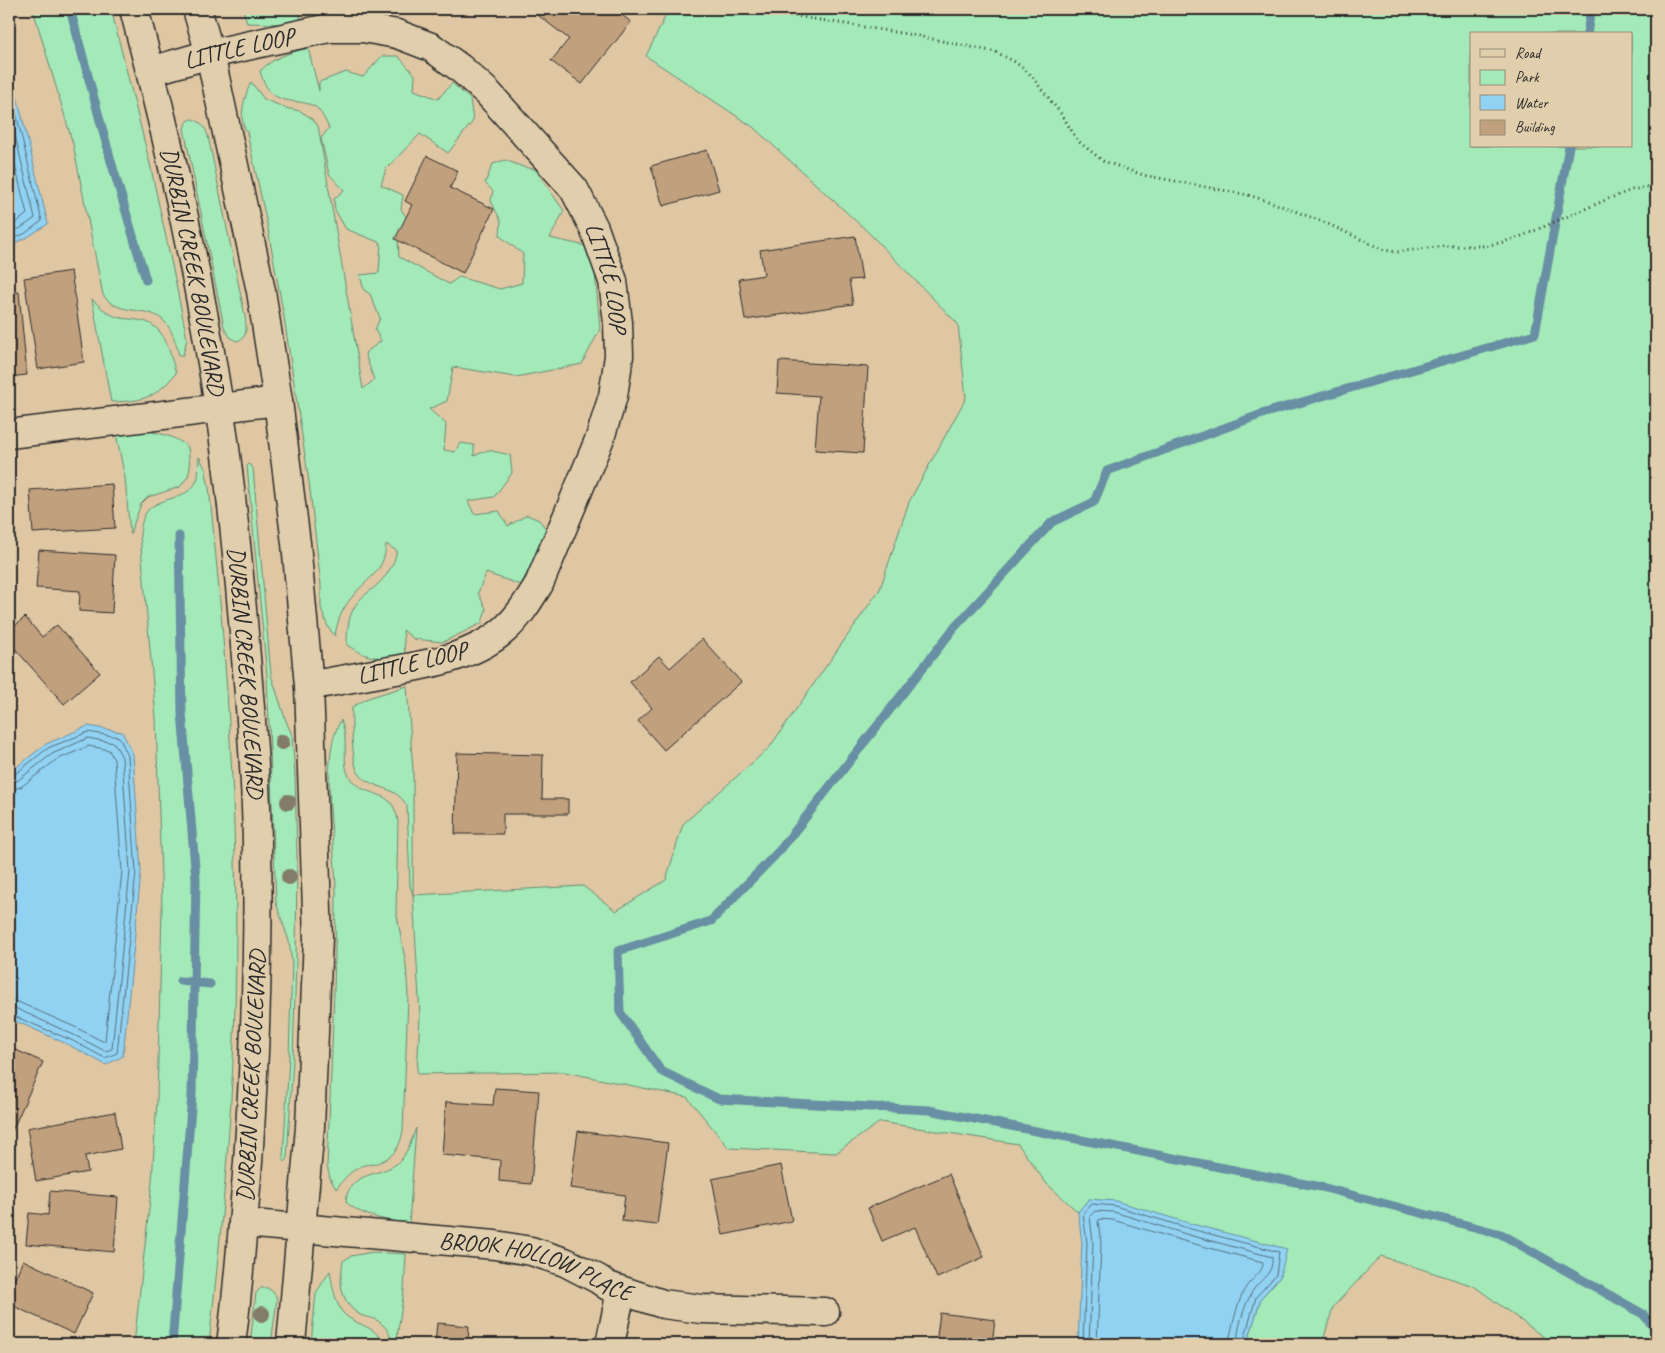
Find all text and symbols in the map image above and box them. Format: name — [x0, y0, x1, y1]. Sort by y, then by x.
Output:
street label: LITTLE LOOP — [180, 20, 301, 76]
legend — [1470, 32, 1632, 148]
text: Road — [1515, 44, 1542, 63]
text: Park — [1515, 68, 1540, 87]
text: Water — [1515, 94, 1549, 113]
text: Building — [1515, 118, 1555, 137]
street label: DURBIN CREEK BOULEVARD — [154, 145, 232, 399]
street label: LITTLE LOOP — [578, 219, 633, 336]
street label: DURBIN CREEK BOULEVARD — [221, 546, 271, 801]
street label: LITTLE LOOP — [354, 634, 474, 691]
street label: DURBIN CREEK BOULEVARD — [229, 948, 273, 1202]
street label: BROOK HOLLOW PLACE — [438, 1225, 639, 1309]

